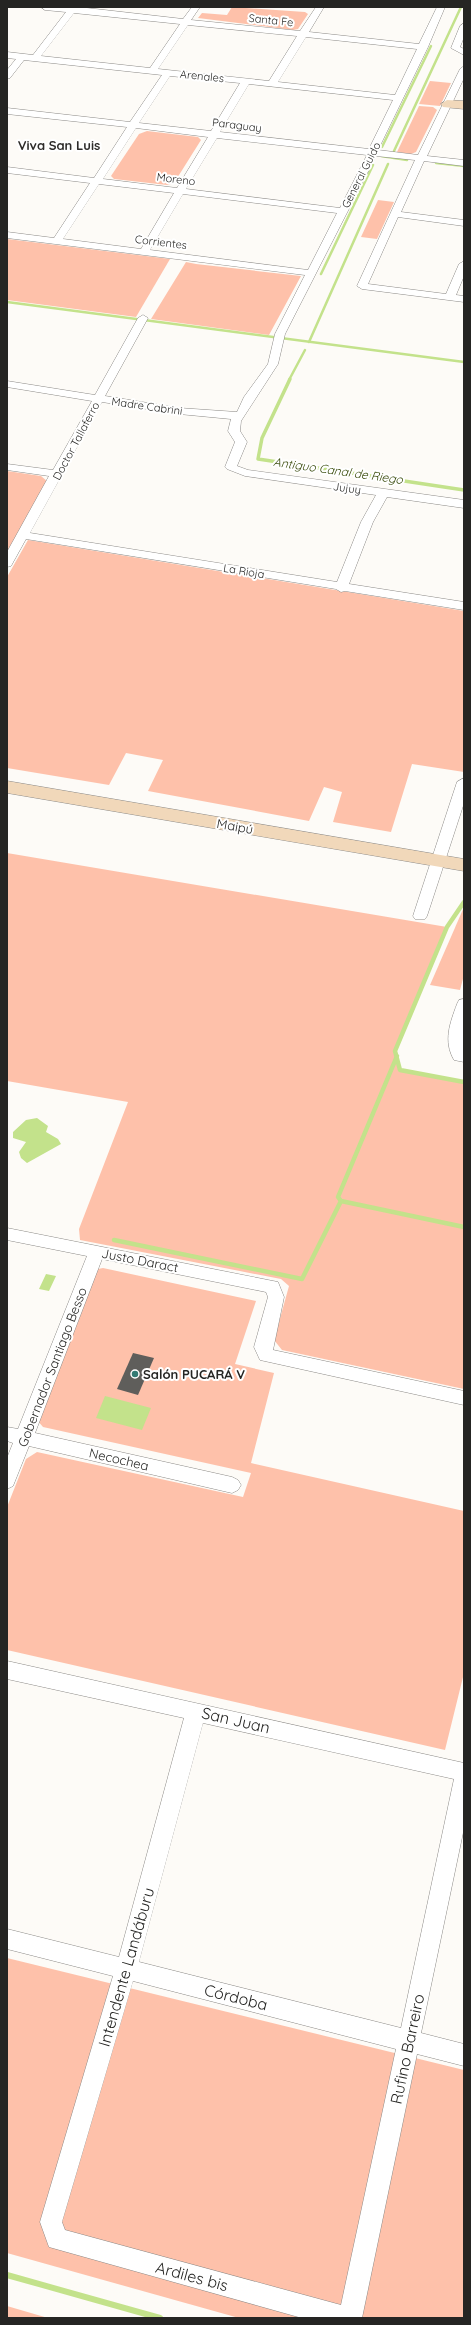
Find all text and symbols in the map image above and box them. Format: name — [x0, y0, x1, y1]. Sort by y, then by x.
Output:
street label: Santa Fe — [248, 11, 294, 29]
street label: Arenales — [179, 67, 225, 85]
street label: Paraguay — [211, 115, 263, 135]
district label: Viva San Luis — [18, 137, 100, 153]
street label: General Guido — [338, 139, 384, 210]
street label: Moreno — [156, 170, 197, 188]
street label: Corrientes — [134, 232, 188, 252]
street label: Madre Cabrini — [111, 394, 183, 418]
street label: Doctor Tallaferro — [50, 399, 103, 482]
water label: Antiguo Canal de Riego — [272, 454, 405, 487]
street label: Jujuy — [332, 479, 362, 497]
street label: La Rioja — [222, 561, 266, 581]
street label: Maipú — [216, 815, 254, 837]
street label: Justo Daract — [100, 1245, 180, 1275]
street label: Gobernador Santiago Besso — [14, 1285, 90, 1449]
place label: Salón PUCARÁ V — [143, 1366, 245, 1382]
marker: Salón PUCARÁ V — [130, 1369, 140, 1379]
street label: Necochea — [88, 1444, 150, 1474]
street label: San Juan — [200, 1702, 272, 1738]
street label: Intendente Landáburu — [94, 1885, 158, 2049]
street label: Córdoba — [202, 1979, 270, 2015]
street label: Rufino Barreiro — [386, 1992, 428, 2106]
street label: Ardiles bis — [154, 2257, 230, 2295]

